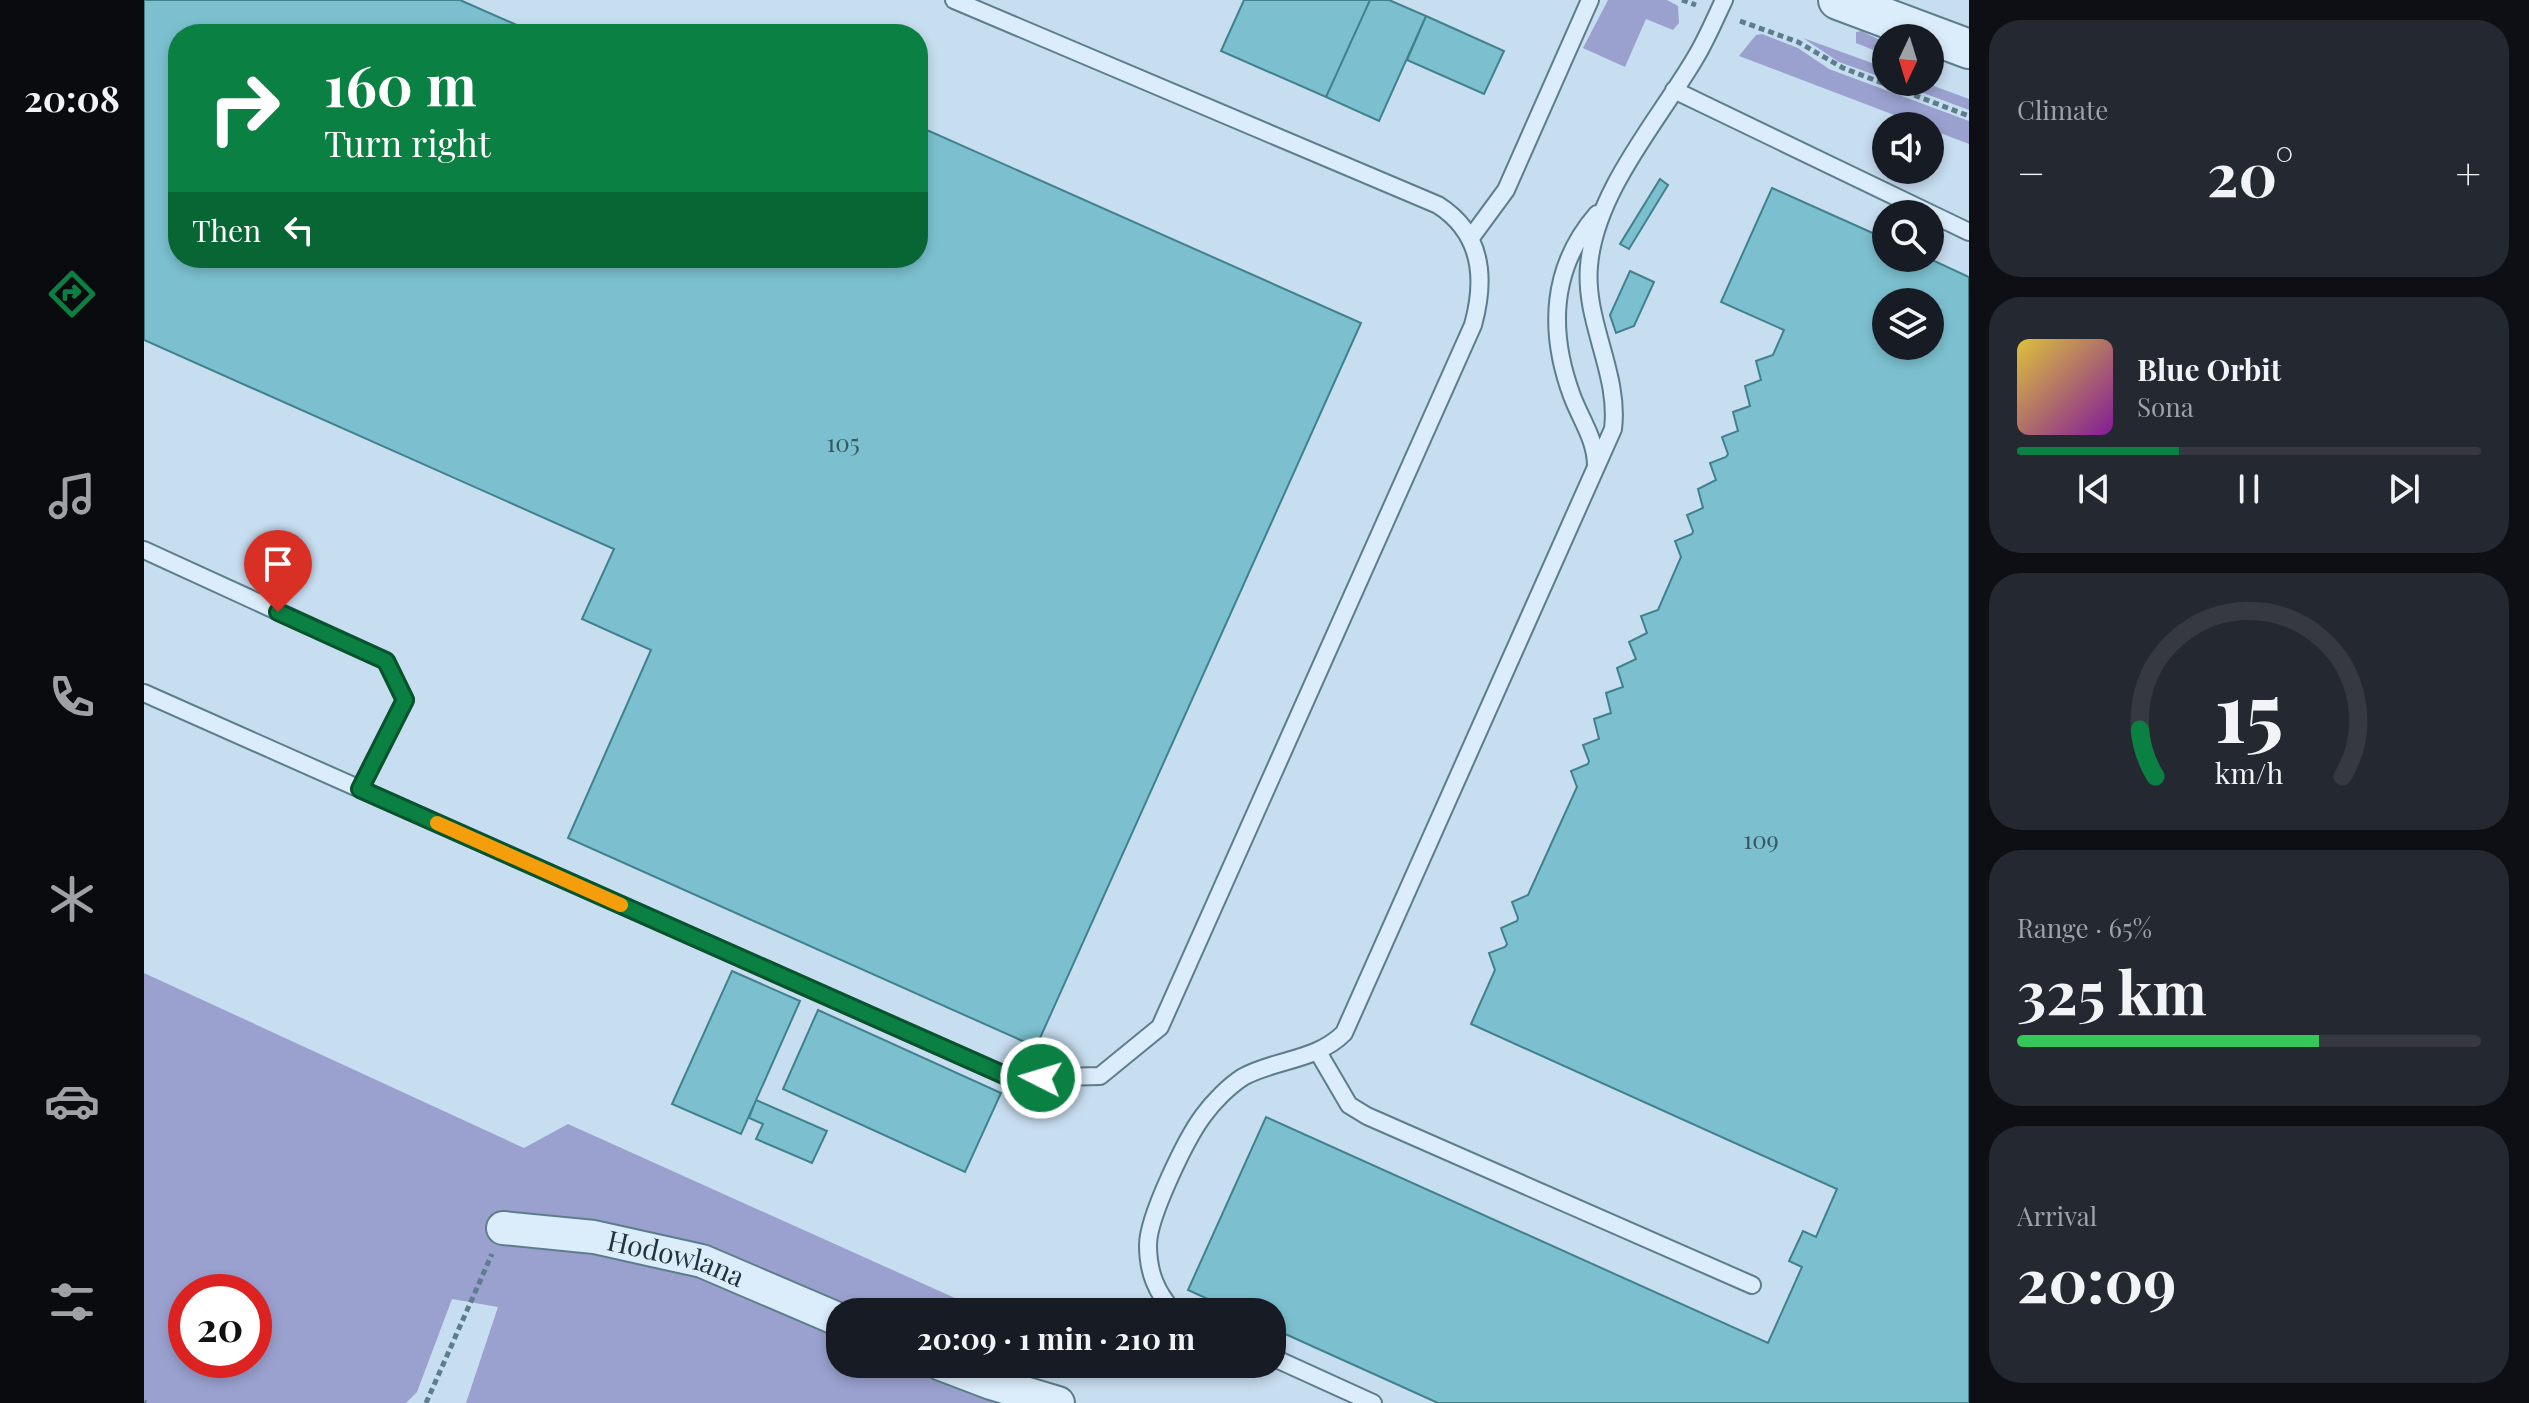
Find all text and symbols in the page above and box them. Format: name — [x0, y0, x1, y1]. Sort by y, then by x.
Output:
north arrow — [1872, 24, 1944, 96]
map controls — [1872, 24, 1944, 360]
text: 160 m — [324, 46, 477, 121]
icon: right — [192, 56, 296, 160]
text: 20:08 — [24, 73, 120, 121]
text: Climate — [2017, 92, 2108, 127]
button: sound — [1872, 112, 1944, 184]
text: Turn right — [324, 118, 491, 166]
text: 20° — [2207, 132, 2294, 212]
text: − — [2017, 142, 2045, 201]
text: + — [2455, 142, 2481, 201]
button: search — [1872, 200, 1944, 272]
icon: left — [277, 208, 321, 252]
text: Then — [192, 210, 261, 250]
icon: directions — [44, 266, 100, 322]
button: layers — [1872, 288, 1944, 360]
text: Blue Orbit — [2137, 349, 2281, 389]
text: Sona — [2137, 389, 2194, 424]
house number: 105 — [826, 426, 860, 458]
icon: previous — [2072, 467, 2116, 511]
icon: pause — [2227, 467, 2271, 511]
icon: next — [2382, 467, 2426, 511]
icon: music — [44, 468, 100, 524]
pin — [244, 530, 312, 612]
icon: arrive — [256, 542, 300, 586]
text: 15 — [2214, 653, 2284, 764]
icon: phone — [44, 669, 100, 725]
text: km/h — [2215, 754, 2283, 792]
house number: 109 — [1743, 823, 1779, 855]
icon: climate — [44, 871, 100, 927]
text: Range · 65% — [2017, 910, 2152, 945]
text: 325 km — [2017, 950, 2207, 1030]
position arrow — [999, 1036, 1083, 1120]
icon: car — [44, 1073, 100, 1129]
text: Arrival — [2017, 1198, 2097, 1233]
street label: Hodowlana — [604, 1221, 751, 1294]
text: 20:09 — [2017, 1238, 2176, 1318]
icon: filters — [44, 1274, 100, 1330]
speed limit sign: 20 — [168, 1274, 272, 1378]
text: 20:09 · 1 min · 210 m — [917, 1318, 1195, 1358]

